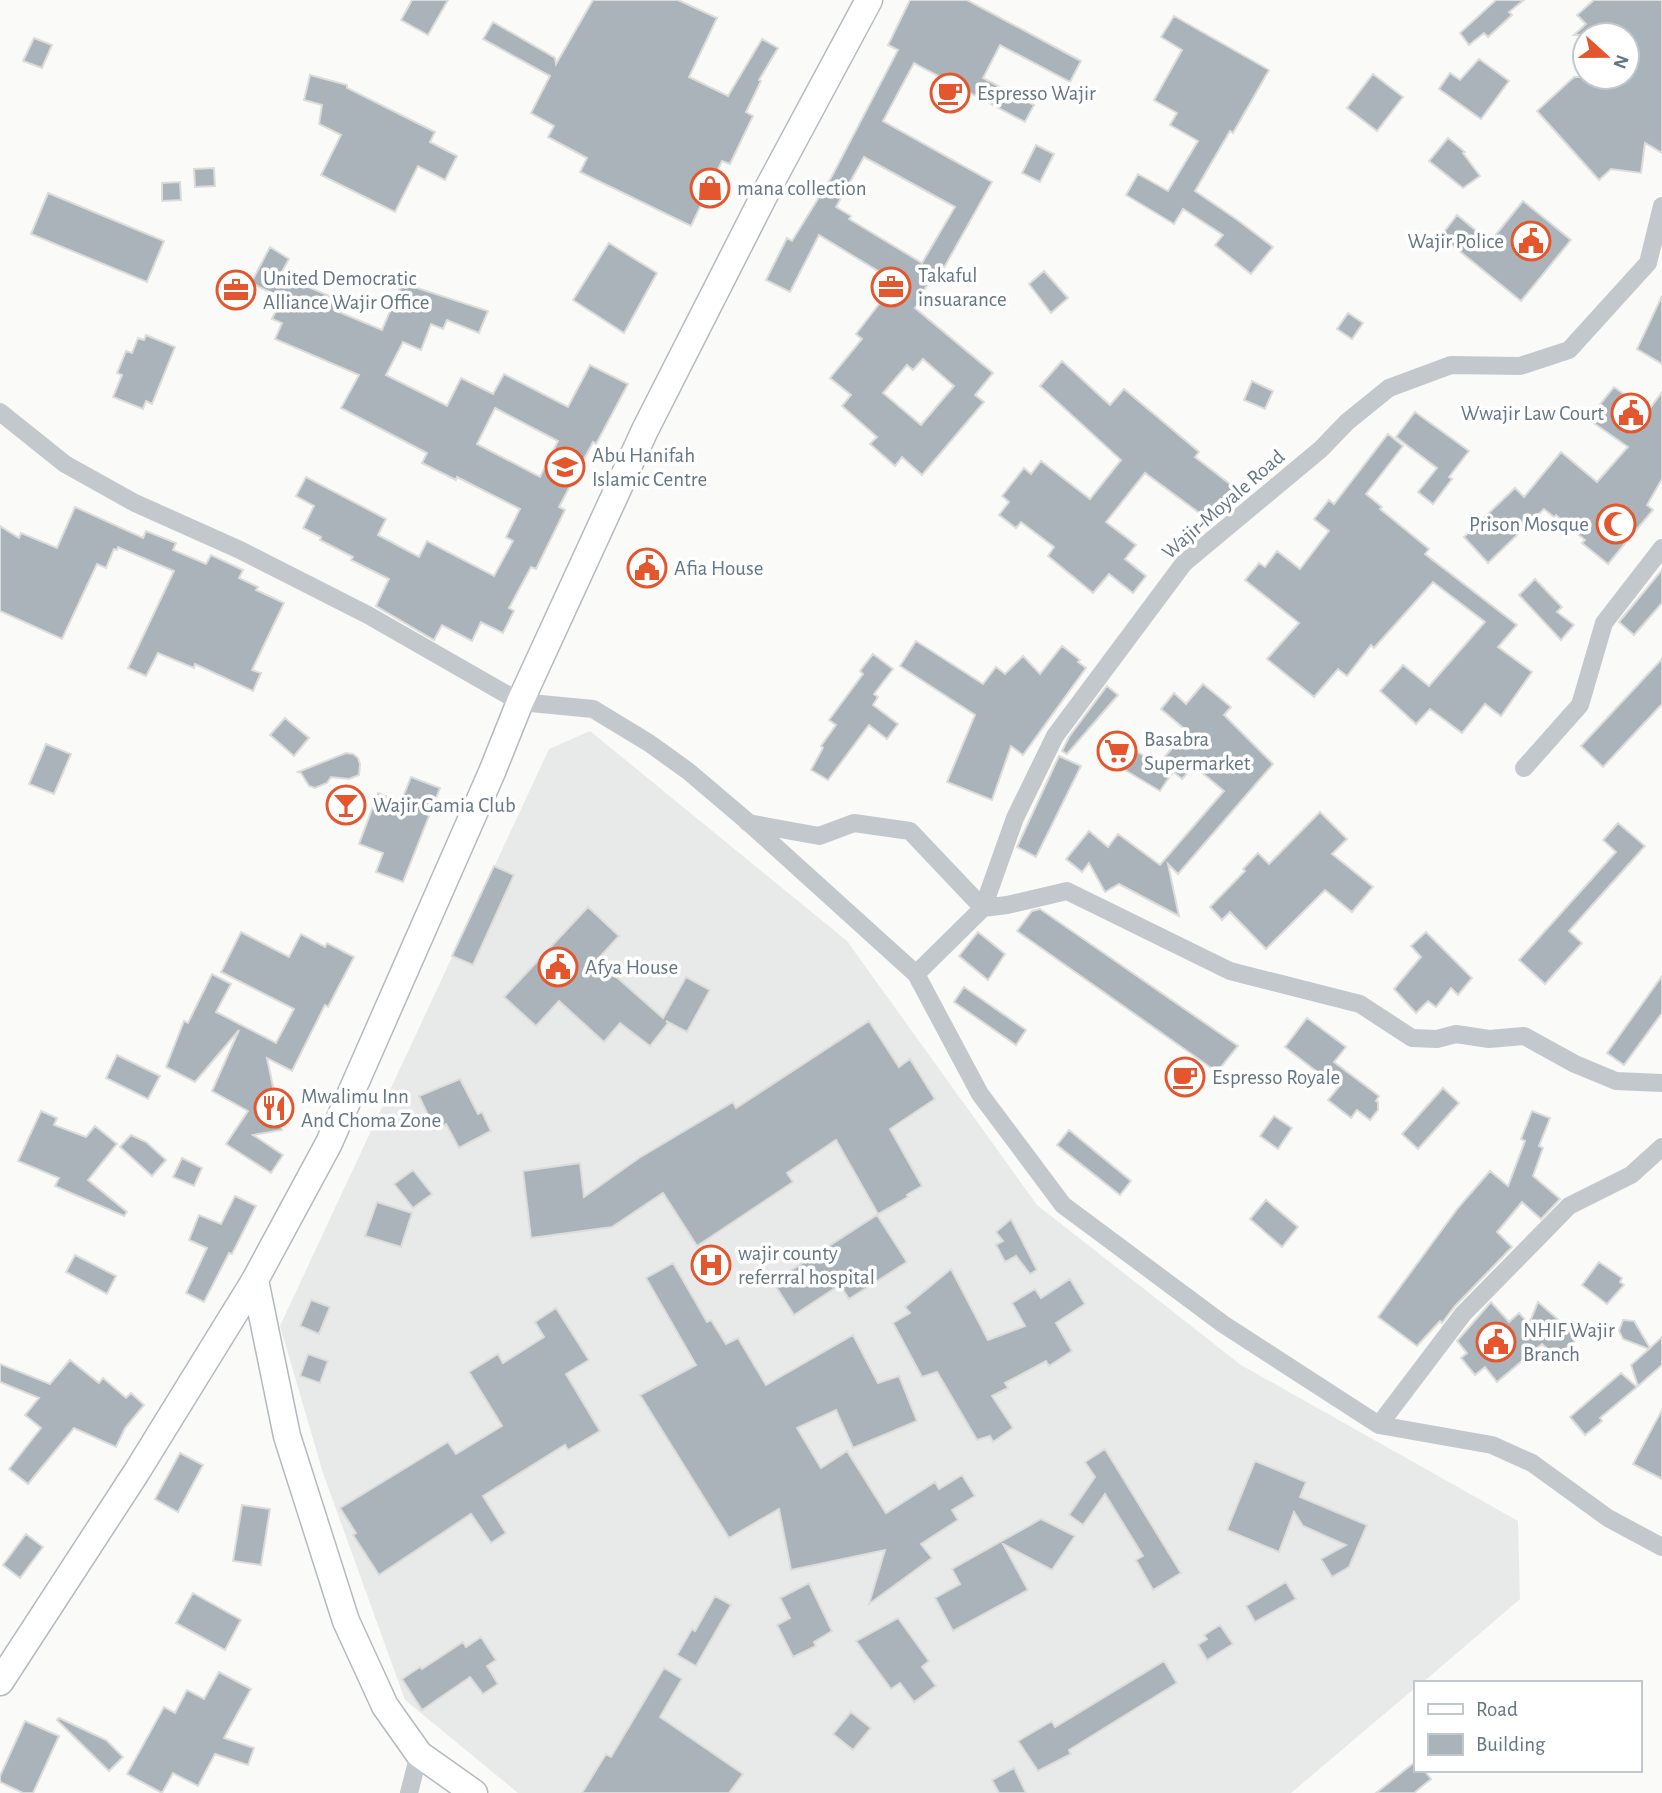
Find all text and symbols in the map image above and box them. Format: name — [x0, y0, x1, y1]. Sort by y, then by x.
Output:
north arrow — [1571, 21, 1641, 91]
text: N — [1609, 52, 1632, 71]
cafe icon: Espresso Wajir — [929, 72, 971, 114]
place label: Espresso Wajir — [977, 83, 1096, 104]
shop icon: mana collection — [689, 167, 731, 209]
place label: mana collection — [737, 178, 867, 199]
public building icon: Wajir Police — [1510, 220, 1552, 262]
place label: Wajir Police — [1407, 231, 1504, 252]
place label: Takaful insuarance — [918, 265, 1007, 310]
office icon: Takaful insuarance — [870, 266, 912, 308]
place label: United Democratic Alliance Wajir Office — [263, 268, 429, 313]
office icon: United Democratic Alliance Wajir Office — [215, 269, 257, 311]
public building icon: Wwajir Law Court — [1610, 392, 1652, 434]
place label: Wwajir Law Court — [1461, 403, 1604, 424]
place label: Abu Hanifah Islamic Centre — [592, 445, 707, 490]
school or university icon: Abu Hanifah Islamic Centre — [544, 446, 586, 488]
street label: Wajir-Moyale Road — [1158, 446, 1289, 563]
mosque icon: Prison Mosque — [1595, 503, 1637, 545]
place label: Prison Mosque — [1469, 514, 1589, 535]
public building icon: Afia House — [626, 547, 668, 589]
place label: Afia House — [674, 558, 763, 579]
place label: Basabra Supermarket — [1144, 729, 1251, 774]
supermarket icon: Basabra Supermarket — [1096, 730, 1138, 772]
bar icon: Wajir Gamia Club — [325, 784, 367, 826]
place label: Wajir Gamia Club — [373, 795, 516, 816]
public building icon: Afya House — [537, 946, 579, 988]
place label: Afya House — [585, 957, 678, 978]
cafe icon: Espresso Royale — [1164, 1056, 1206, 1098]
place label: Espresso Royale — [1212, 1067, 1340, 1088]
place label: Mwalimu Inn And Choma Zone — [301, 1086, 441, 1131]
restaurant icon: Mwalimu Inn And Choma Zone — [253, 1087, 295, 1129]
place label: wajir county referrral hospital — [738, 1243, 875, 1288]
hospital icon: wajir county referrral hospital — [690, 1244, 732, 1286]
place label: NHIF Wajir Branch — [1523, 1320, 1615, 1365]
public building icon: NHIF Wajir Branch — [1475, 1321, 1517, 1363]
legend — [1414, 1681, 1641, 1772]
text: Road — [1476, 1699, 1518, 1720]
text: Building — [1476, 1734, 1546, 1755]

